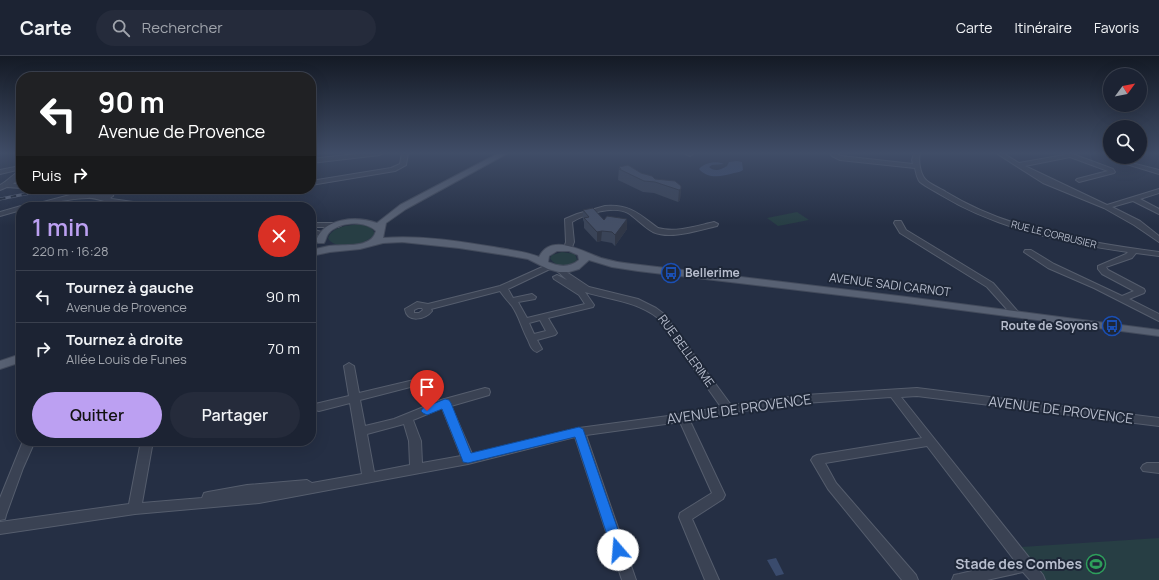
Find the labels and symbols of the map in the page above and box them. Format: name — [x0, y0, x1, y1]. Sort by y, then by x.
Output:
north arrow — [1103, 68, 1147, 112]
street label: RUE LE CORBUSIER — [1010, 217, 1098, 251]
bus stop icon: Bellerime — [660, 262, 682, 284]
place label: Bellerime — [685, 264, 740, 281]
street label: AVENUE SADI CARNOT — [828, 269, 953, 300]
street label: RUE BELLERIME — [654, 311, 719, 391]
bus stop icon: Route de Soyons — [1101, 315, 1123, 337]
place label: Route de Soyons — [1001, 317, 1098, 334]
pin — [410, 370, 444, 411]
street label: AVENUE DE PROVENCE — [665, 389, 812, 428]
street label: AVENUE DE PROVENCE — [988, 391, 1135, 428]
position arrow — [597, 529, 639, 571]
sports icon: Stade des Combes — [1085, 553, 1107, 575]
place label: Stade des Combes — [955, 554, 1082, 573]

